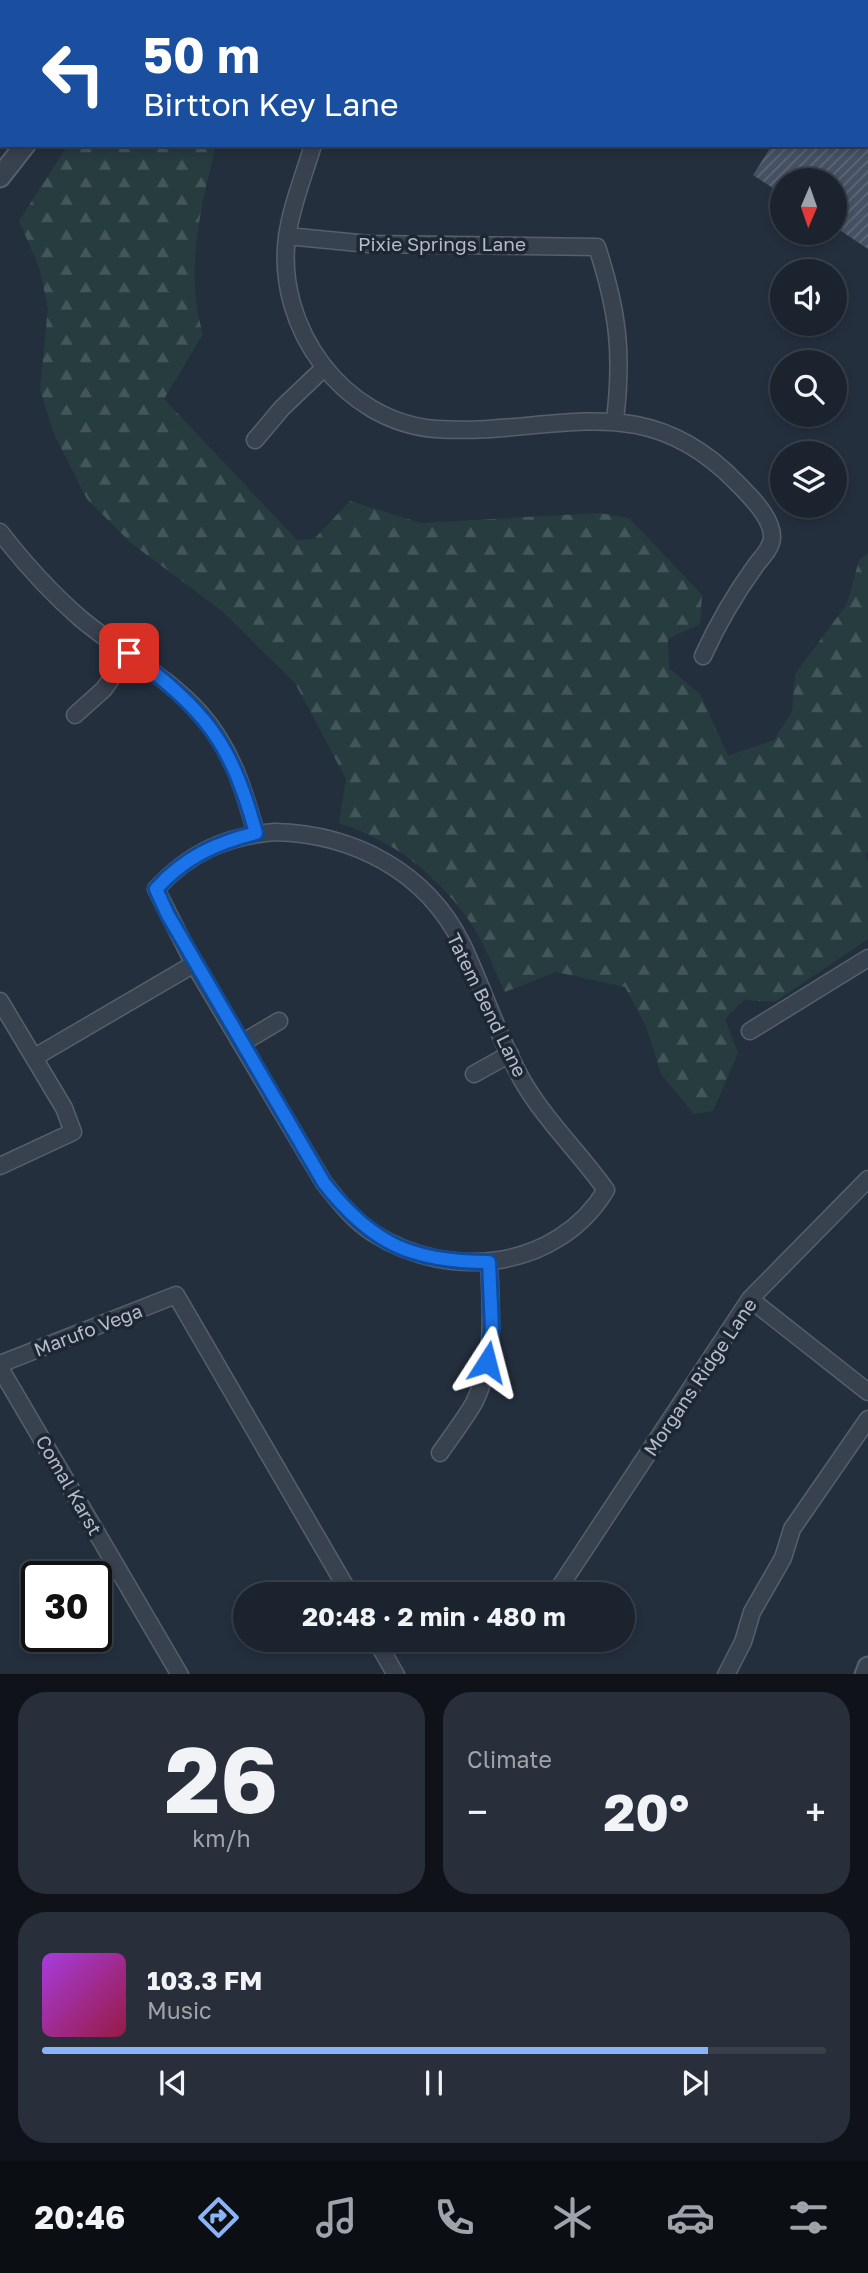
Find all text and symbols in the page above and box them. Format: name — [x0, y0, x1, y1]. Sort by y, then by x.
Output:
text: 50 m — [143, 25, 260, 84]
icon: left — [28, 28, 119, 119]
text: Birtton Key Lane — [143, 85, 398, 123]
north arrow — [770, 168, 847, 245]
map controls — [770, 168, 847, 518]
street label: Pixie Springs Lane — [358, 232, 526, 255]
button: sound — [770, 259, 847, 336]
button: search — [770, 350, 847, 427]
button: layers — [770, 441, 847, 518]
pin — [99, 623, 159, 683]
icon: arrive — [110, 634, 148, 672]
street label: Tatem Bend Lane — [443, 929, 532, 1080]
street label: Morgans Ridge Lane — [638, 1293, 761, 1460]
street label: Marufo Vega — [31, 1298, 145, 1361]
position arrow — [450, 1325, 524, 1399]
street label: Comal Karst — [32, 1431, 107, 1539]
speed limit sign: 30 — [21, 1561, 112, 1652]
text: 20:48 · 2 min · 480 m — [302, 1601, 566, 1632]
text: 26 — [165, 1724, 278, 1833]
text: Climate — [467, 1745, 552, 1773]
text: 20° — [604, 1780, 689, 1842]
text: − — [467, 1789, 488, 1834]
text: + — [805, 1789, 826, 1834]
text: km/h — [192, 1824, 251, 1852]
text: 103.3 FM — [147, 1965, 262, 1996]
text: Music — [147, 1996, 212, 2024]
icon: previous — [154, 2064, 192, 2102]
icon: pause — [415, 2064, 453, 2102]
icon: next — [676, 2064, 714, 2102]
icon: directions — [194, 2193, 243, 2242]
icon: music — [312, 2193, 361, 2242]
icon: phone — [430, 2193, 479, 2242]
icon: climate — [548, 2193, 597, 2242]
icon: car — [666, 2193, 715, 2242]
icon: filters — [784, 2193, 833, 2242]
text: 20:46 — [35, 2198, 125, 2236]

